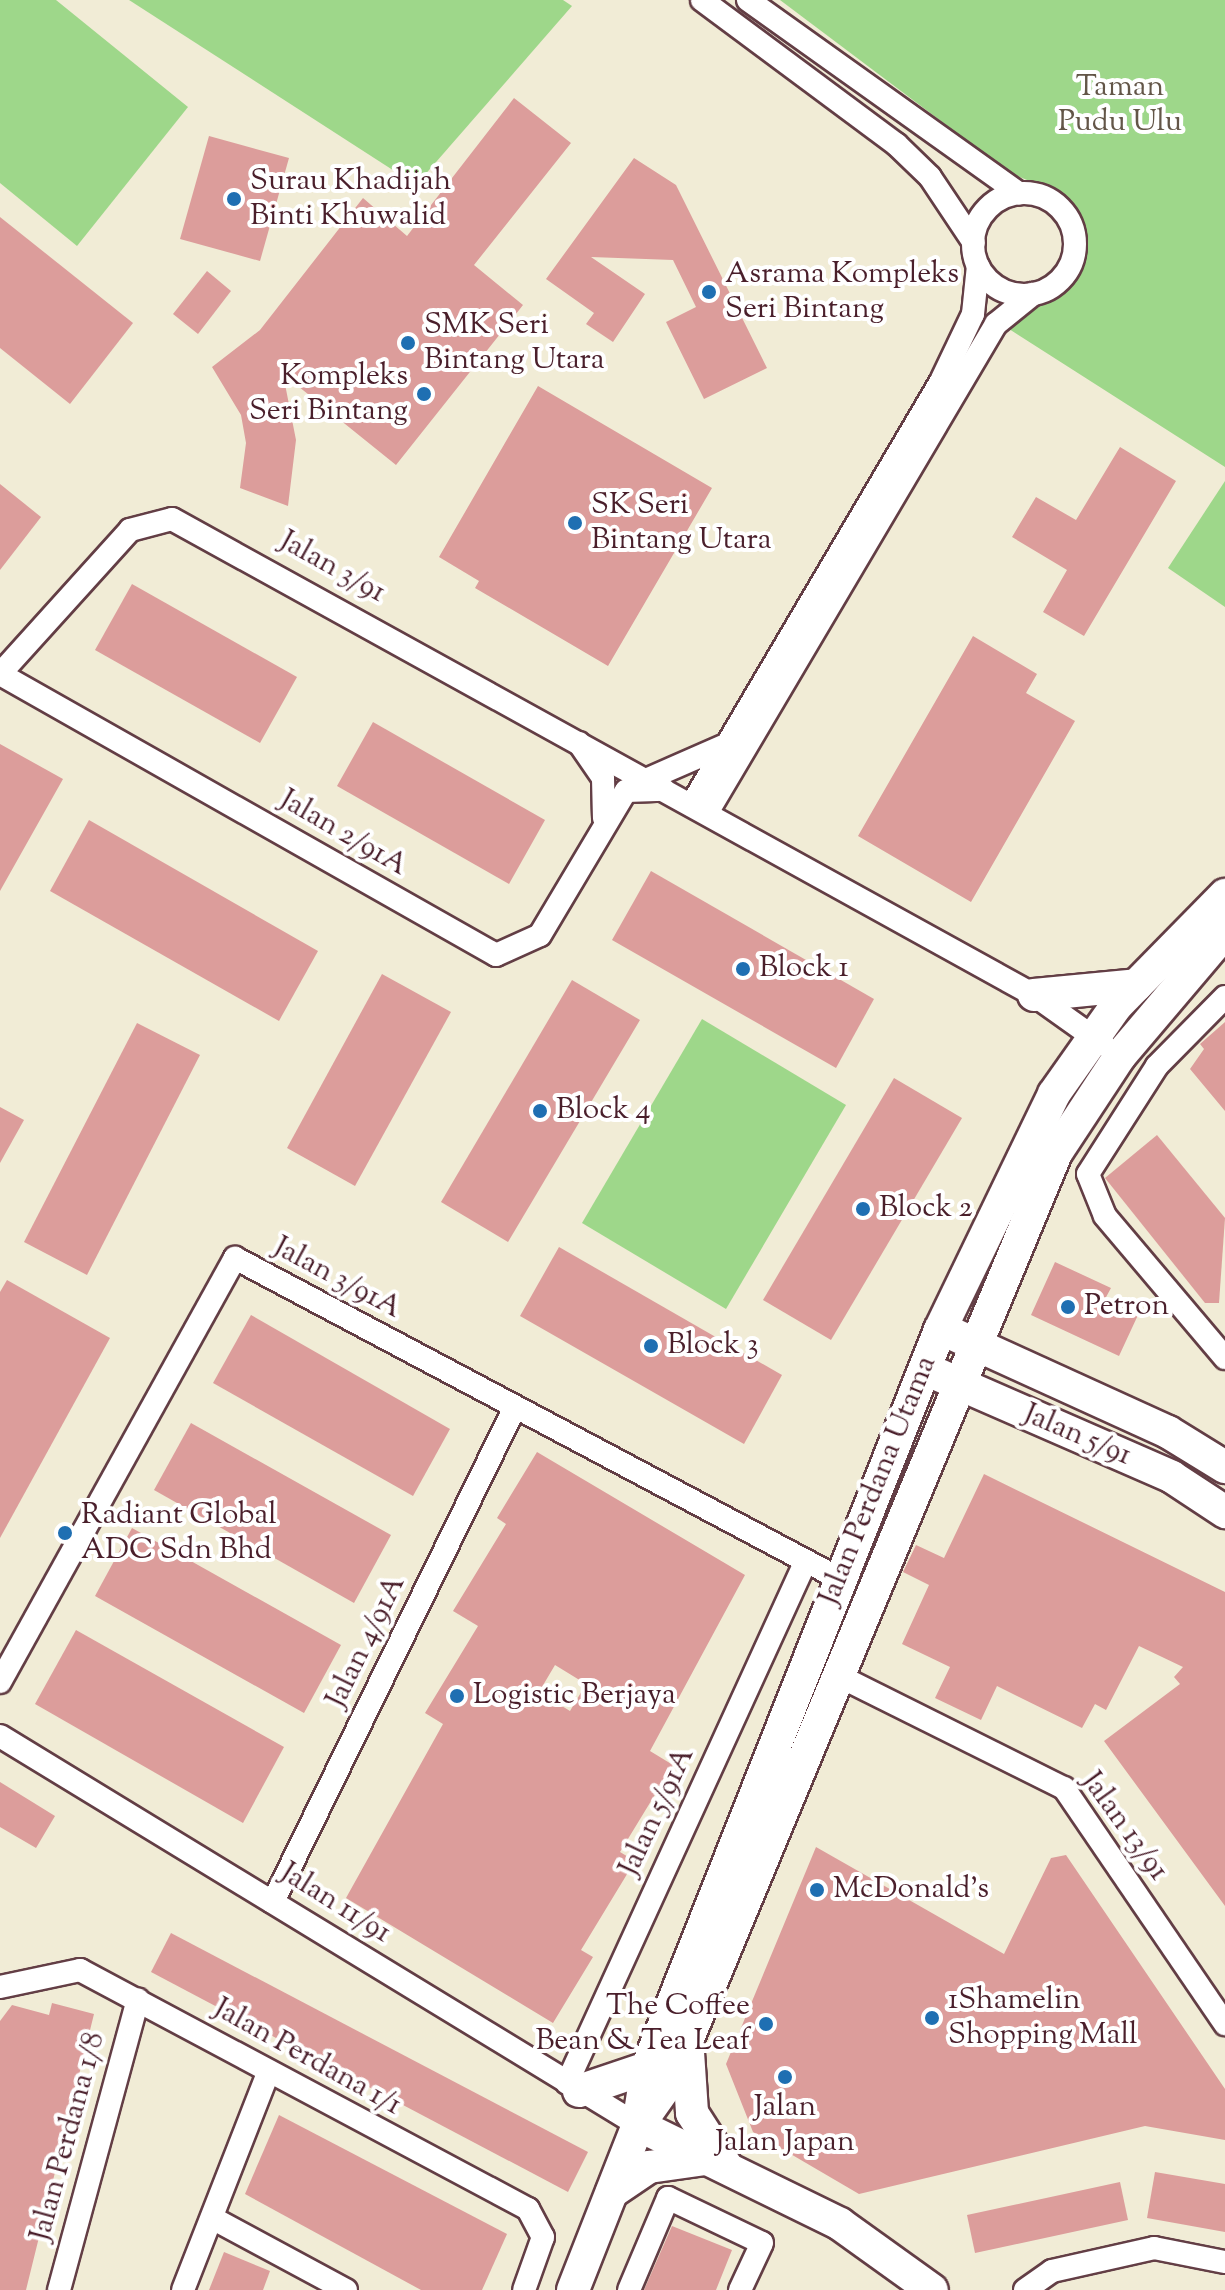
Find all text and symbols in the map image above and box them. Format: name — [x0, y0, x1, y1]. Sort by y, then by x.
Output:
park label: Taman Pudu Ulu — [1058, 70, 1182, 140]
place label: Surau Khadijah Binti Khuwalid — [250, 164, 451, 234]
marker: Surau Khadijah Binti Khuwalid — [225, 190, 243, 208]
place label: Asrama Kompleks Seri Bintang — [725, 257, 959, 328]
marker: Asrama Kompleks Seri Bintang — [700, 283, 718, 301]
place label: SMK Seri Bintang Utara — [424, 308, 605, 378]
marker: SMK Seri Bintang Utara — [399, 334, 417, 352]
place label: Kompleks Seri Bintang — [249, 359, 408, 430]
marker: Kompleks Seri Bintang — [415, 385, 433, 403]
place label: SK Seri Bintang Utara — [591, 488, 772, 558]
marker: SK Seri Bintang Utara — [566, 514, 584, 532]
street label: Jalan 3/91 — [273, 524, 391, 612]
street label: Jalan 2/91A — [273, 783, 413, 885]
place label: Block 1 — [759, 951, 849, 987]
marker: Block 1 — [734, 960, 752, 978]
place label: Block 4 — [556, 1093, 650, 1129]
marker: Block 4 — [531, 1102, 549, 1120]
place label: Block 2 — [879, 1191, 972, 1227]
marker: Block 2 — [854, 1200, 872, 1218]
street label: Jalan 3/91A — [267, 1230, 407, 1328]
place label: Petron — [1084, 1289, 1169, 1325]
marker: Petron — [1059, 1298, 1077, 1316]
place label: Block 3 — [667, 1328, 758, 1364]
marker: Block 3 — [642, 1337, 660, 1355]
street label: Jalan Perdana Utama — [813, 1351, 945, 1611]
street label: Jalan 5/91 — [1018, 1397, 1136, 1475]
place label: Radiant Global ADC Sdn Bhd — [81, 1498, 277, 1568]
marker: Radiant Global ADC Sdn Bhd — [56, 1524, 74, 1542]
street label: Jalan 4/91A — [319, 1570, 415, 1714]
place label: Logistic Berjaya — [473, 1678, 676, 1714]
marker: Logistic Berjaya — [448, 1687, 466, 1705]
street label: Jalan 5/91A — [613, 1742, 703, 1882]
street label: Jalan 13/91 — [1072, 1766, 1176, 1888]
street label: Jalan 11/91 — [273, 1856, 397, 1952]
place label: McDonald's — [833, 1872, 989, 1908]
marker: McDonald's — [808, 1881, 826, 1899]
place label: 1Shamelin Shopping Mall — [948, 1983, 1137, 2054]
place label: The Coffee Bean & Tea Leaf — [535, 1989, 750, 2060]
street label: Jalan Perdana 1/1 — [207, 1992, 407, 2124]
marker: 1Shamelin Shopping Mall — [923, 2009, 941, 2027]
marker: The Coffee Bean & Tea Leaf — [757, 2015, 775, 2033]
street label: Jalan Perdana 1/8 — [24, 2029, 114, 2245]
marker: Jalan Jalan Japan — [776, 2068, 794, 2086]
place label: Jalan Jalan Japan — [715, 2090, 855, 2160]

